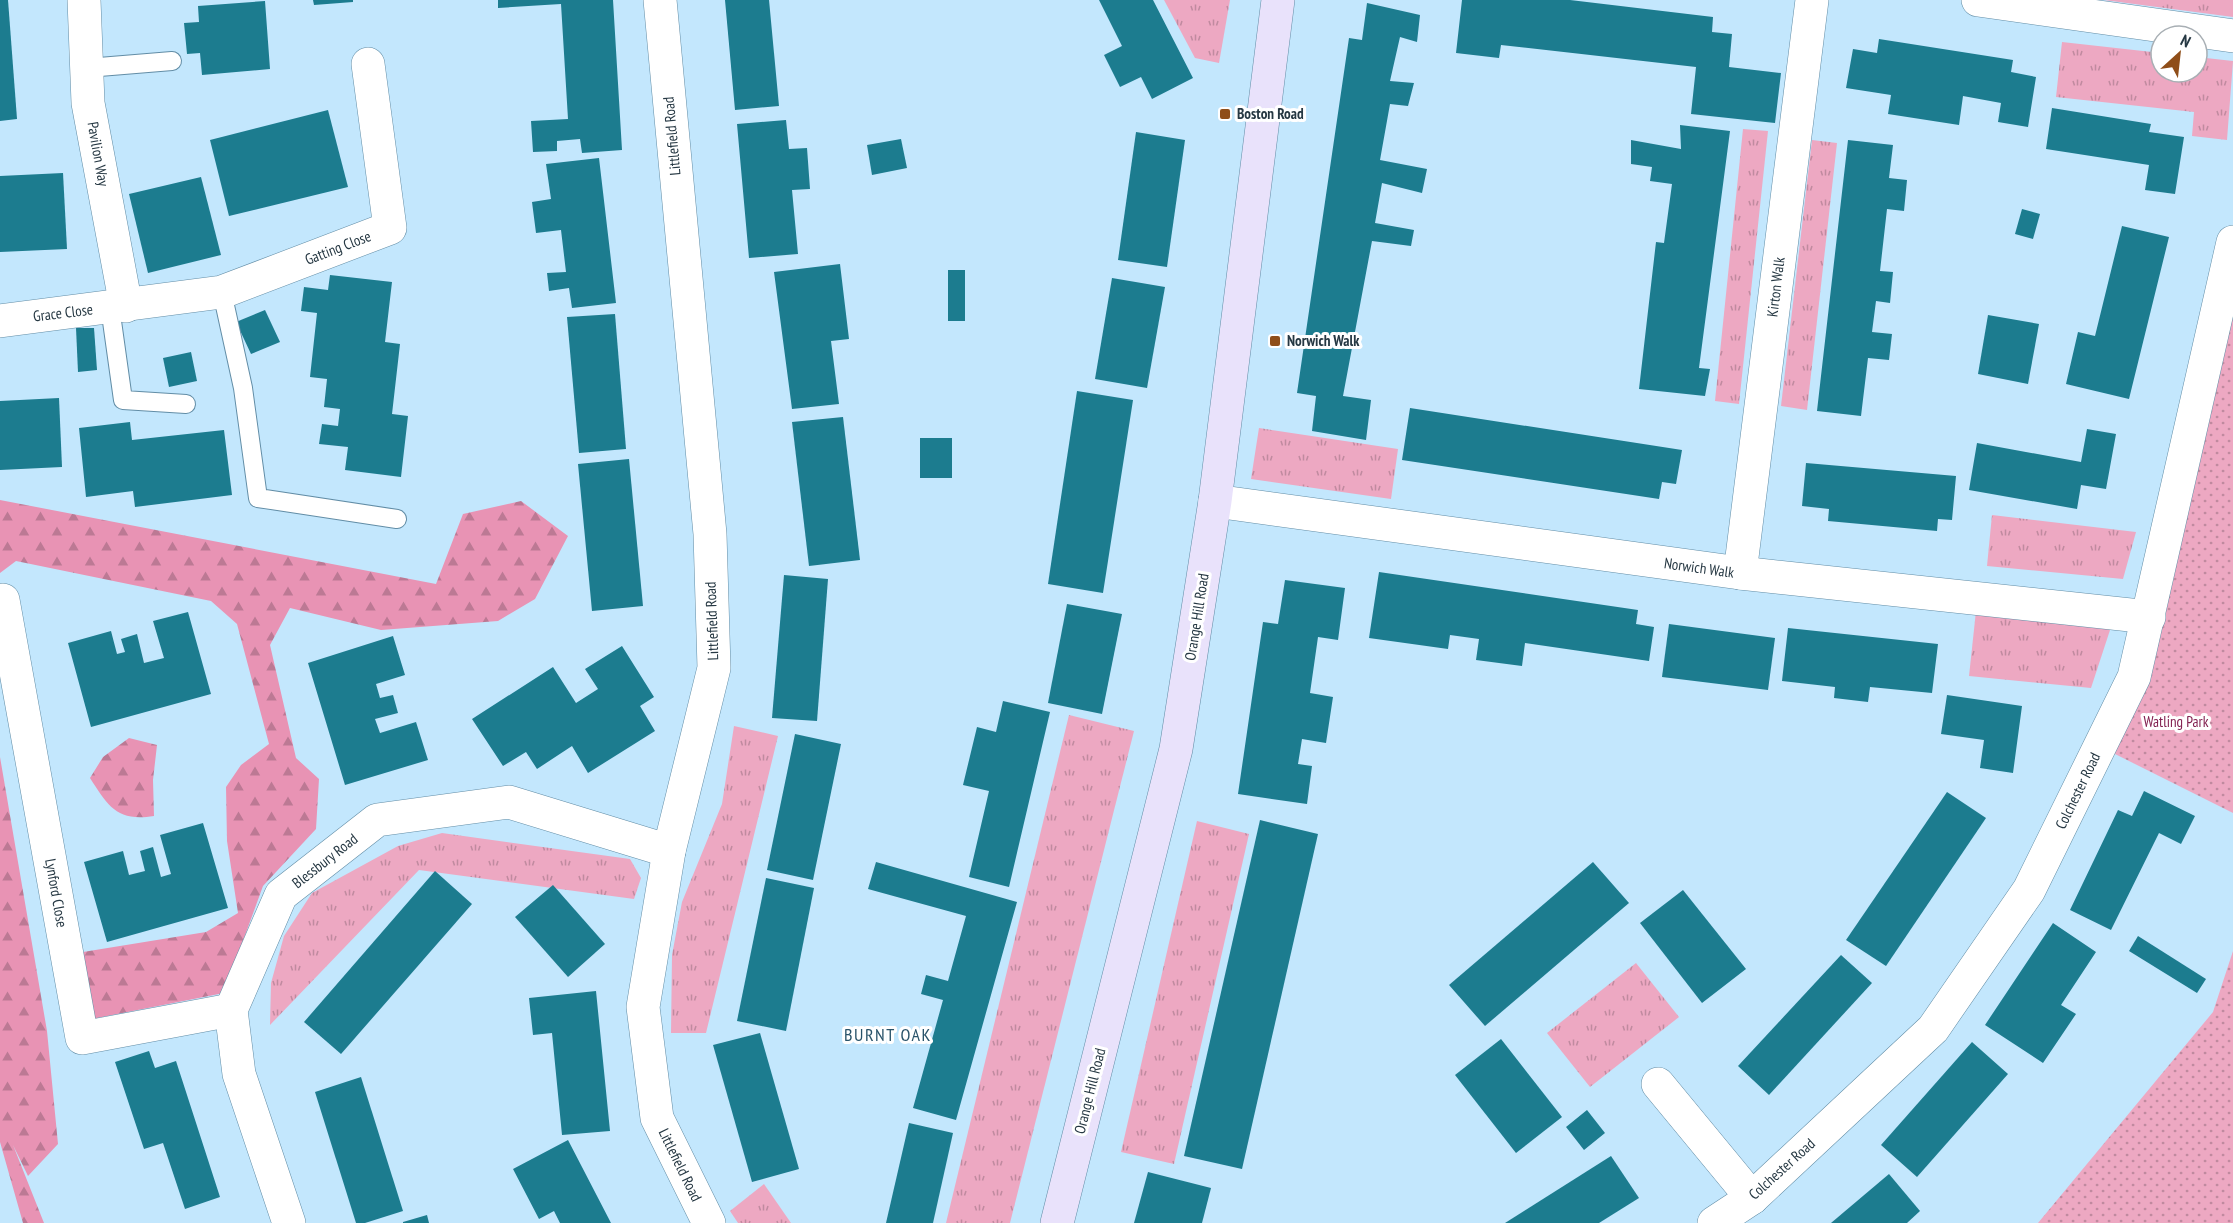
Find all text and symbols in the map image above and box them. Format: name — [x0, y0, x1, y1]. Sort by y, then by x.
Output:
north arrow — [2149, 24, 2209, 84]
text: N — [2177, 30, 2194, 52]
street label: Littlefield Road — [659, 96, 684, 176]
place label: Boston Road — [1237, 104, 1304, 123]
marker: Boston Road — [1218, 107, 1232, 121]
street label: Pavilion Way — [83, 120, 114, 188]
street label: Gatting Close — [302, 226, 374, 269]
street label: Kirton Walk — [1762, 256, 1789, 318]
street label: Grace Close — [32, 299, 94, 326]
place label: Norwich Walk — [1287, 331, 1360, 350]
marker: Norwich Walk — [1268, 334, 1282, 348]
street label: Norwich Walk — [1663, 553, 1735, 582]
street label: Orange Hill Road — [1180, 572, 1213, 662]
street label: Littlefield Road — [701, 581, 722, 661]
park label: Watling Park — [2144, 712, 2209, 731]
street label: Colchester Road — [2051, 749, 2104, 832]
street label: Blessbury Road — [288, 829, 361, 892]
street label: Lynford Close — [41, 857, 72, 929]
district label: BURNT OAK — [844, 1023, 932, 1046]
street label: Orange Hill Road — [1070, 1046, 1109, 1136]
street label: Littlefield Road — [655, 1125, 706, 1204]
street label: Colchester Road — [1745, 1134, 1819, 1203]

